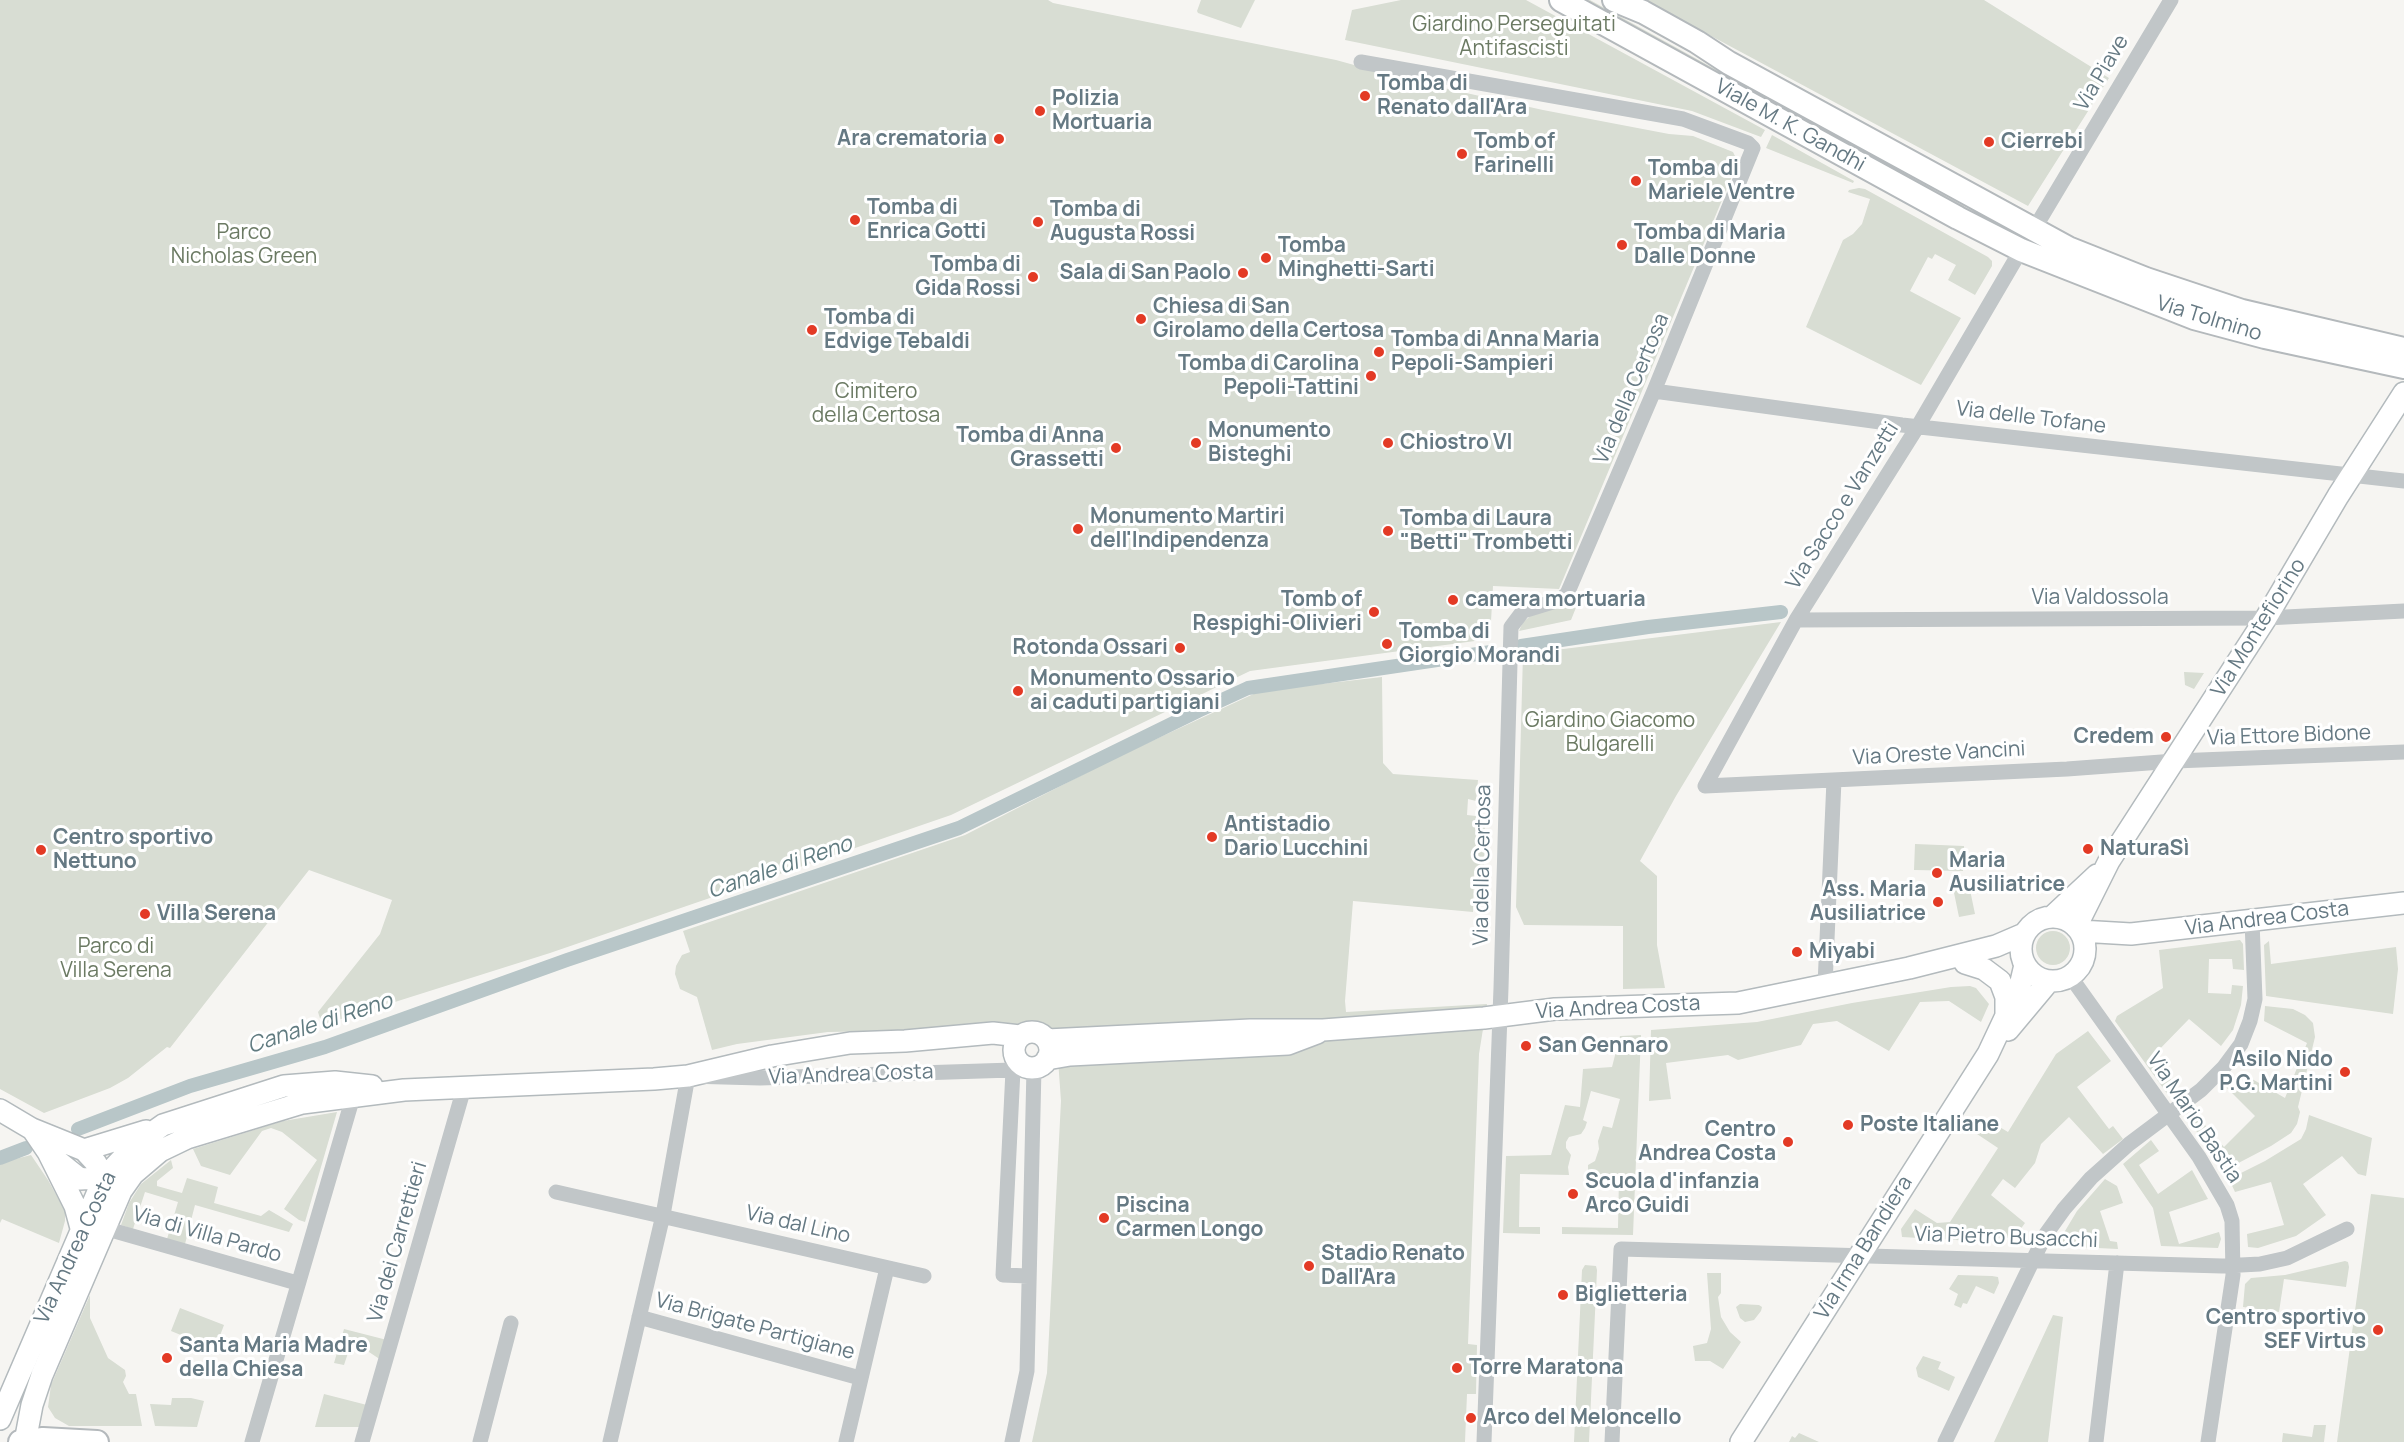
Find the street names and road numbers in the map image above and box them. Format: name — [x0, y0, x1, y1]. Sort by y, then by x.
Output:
street label: Via Piave — [2069, 30, 2135, 116]
street label: Viale M. K. Gandhi — [1710, 74, 1870, 178]
street label: Via Tolmino — [2153, 291, 2265, 347]
street label: Via della Certosa — [1589, 310, 1675, 468]
street label: Via delle Tofane — [1955, 396, 2107, 440]
street label: Via Sacco e Vanzetti — [1781, 418, 1905, 594]
street label: Via Montefiorino — [2206, 554, 2312, 702]
street label: Via Valdossola — [2031, 585, 2169, 611]
street label: Via Ettore Bidone — [2207, 721, 2371, 751]
street label: Via Oreste Vancini — [1852, 737, 2026, 771]
street label: Via della Certosa — [1469, 784, 1497, 946]
street label: Via Andrea Costa — [2184, 896, 2350, 942]
street label: Via Andrea Costa — [1535, 991, 1701, 1025]
street label: Via Mario Bastia — [2141, 1048, 2247, 1188]
street label: Via Andrea Costa — [768, 1060, 934, 1090]
street label: Via dei Carrettieri — [363, 1159, 433, 1325]
street label: Via Andrea Costa — [30, 1168, 122, 1328]
street label: Via Irma Bandiera — [1810, 1172, 1918, 1324]
street label: Via dal Lino — [743, 1201, 853, 1249]
street label: Via di Villa Pardo — [130, 1202, 284, 1268]
street label: Via Pietro Busacchi — [1914, 1222, 2098, 1254]
street label: Via Brigate Partigiane — [653, 1288, 857, 1366]

